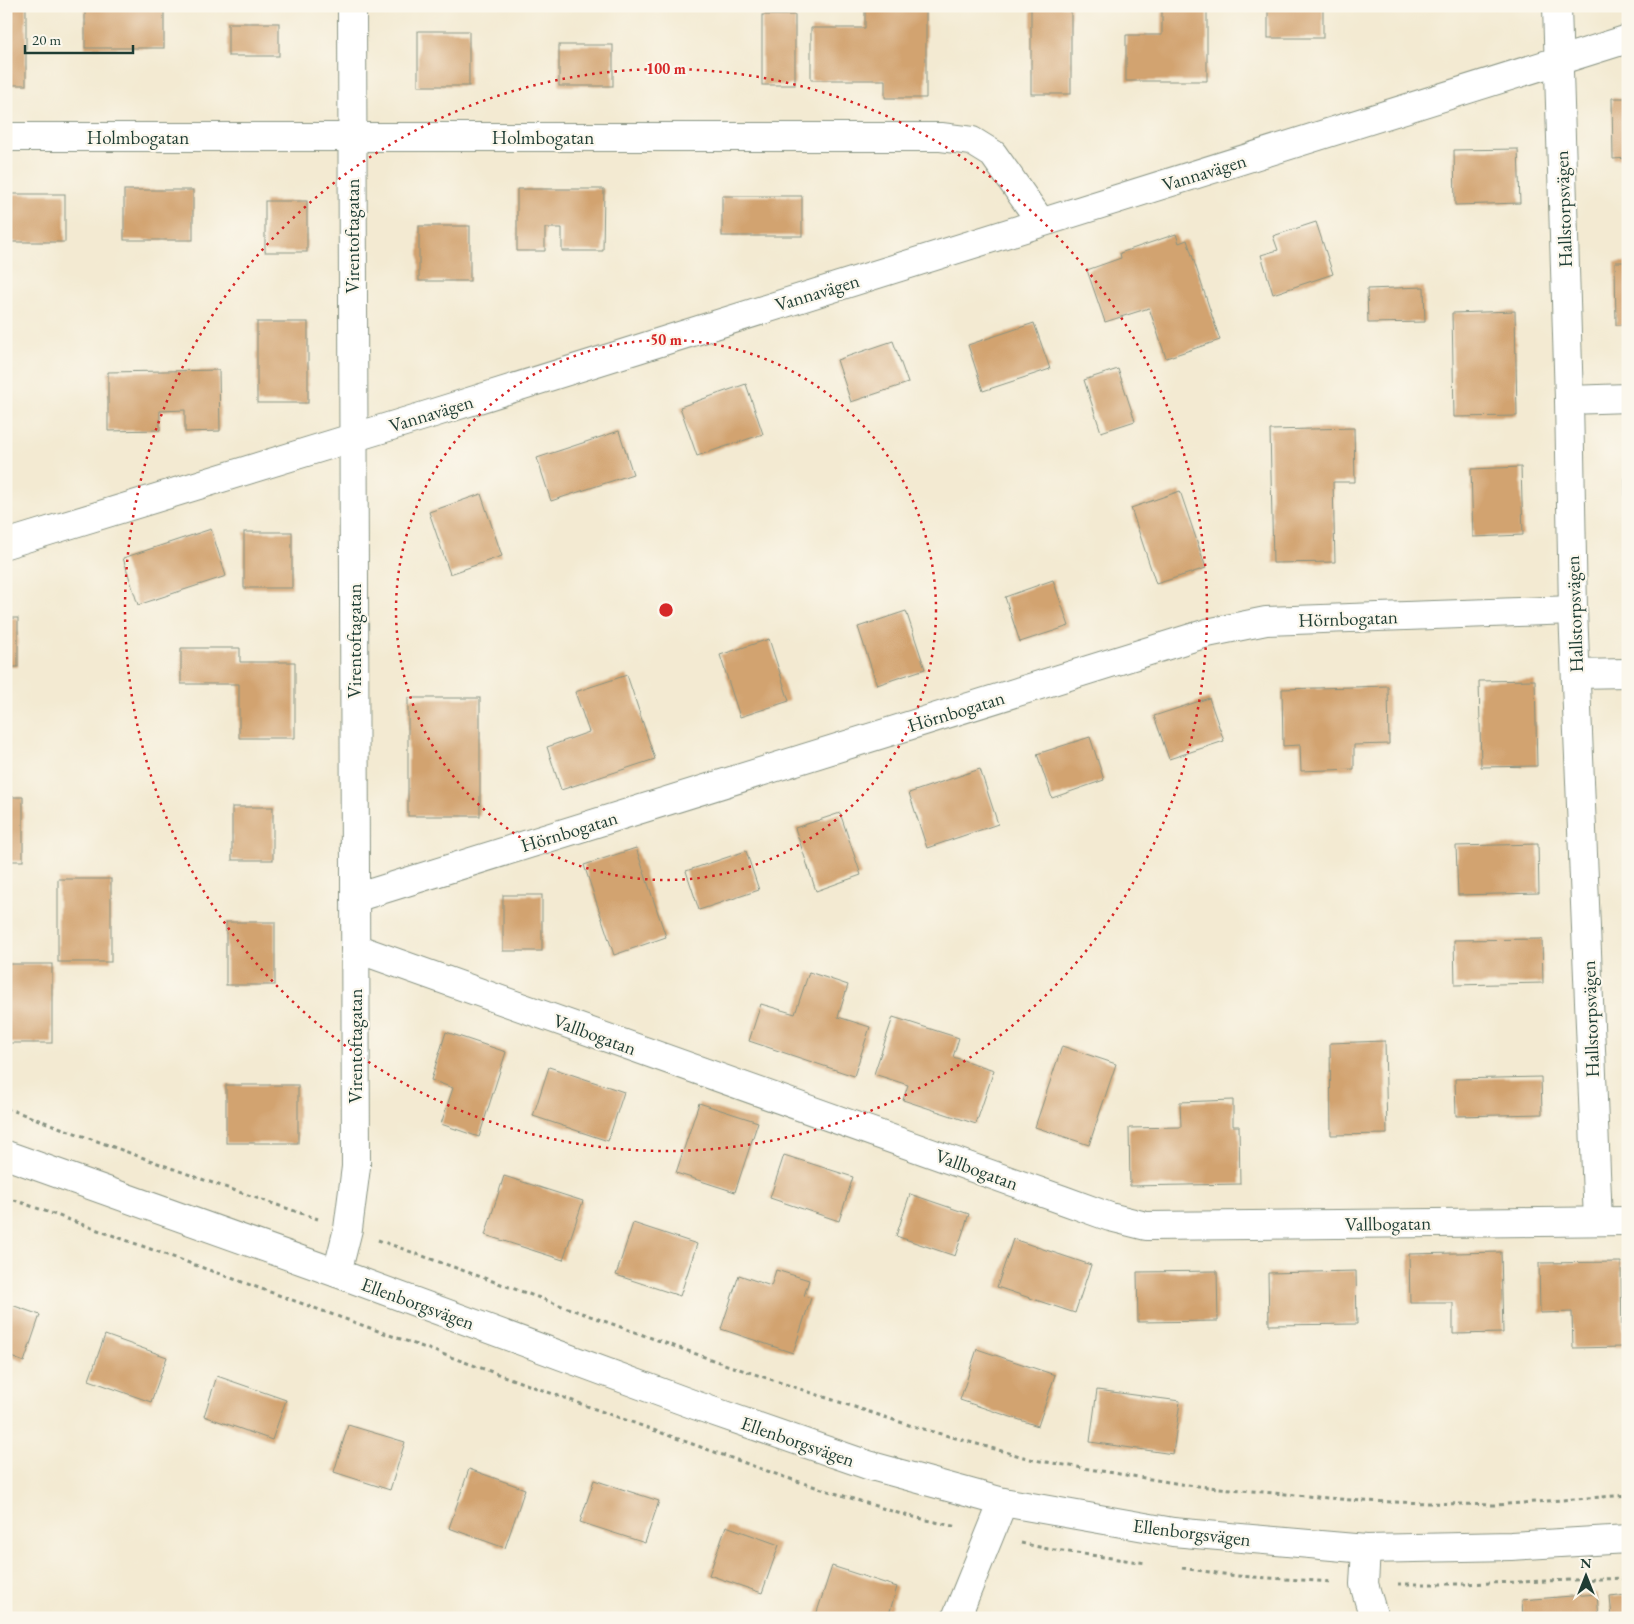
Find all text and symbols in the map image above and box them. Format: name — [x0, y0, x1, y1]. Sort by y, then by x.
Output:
scale bar — [25, 22, 132, 54]
text: 20 m — [32, 30, 61, 49]
text: 100 m — [646, 59, 686, 78]
street label: Holmbogatan — [87, 125, 189, 150]
street label: Holmbogatan — [492, 125, 594, 150]
street label: Vannavägen — [1159, 148, 1249, 197]
street label: Hallstorpsvägen — [1549, 150, 1578, 268]
street label: Virentoftagatan — [340, 178, 365, 294]
street label: Vannavägen — [772, 268, 862, 317]
text: 50 m — [650, 330, 682, 349]
street label: Vannavägen — [386, 389, 476, 438]
street label: Hallstorpsvägen — [1560, 555, 1589, 673]
street label: Virentoftagatan — [342, 583, 367, 699]
centre of rings — [657, 601, 675, 619]
street label: Hörnbogatan — [1298, 604, 1398, 633]
street label: Hörnbogatan — [905, 685, 1008, 738]
street label: Hörnbogatan — [518, 805, 621, 858]
street label: Hallstorpsvägen — [1576, 960, 1605, 1078]
street label: Virentoftagatan — [343, 988, 368, 1104]
street label: Vallbogatan — [550, 1008, 640, 1061]
street label: Vallbogatan — [932, 1143, 1022, 1196]
street label: Vallbogatan — [1345, 1210, 1431, 1237]
street label: Ellenborgsvägen — [358, 1271, 478, 1335]
street label: Ellenborgsvägen — [738, 1410, 858, 1473]
street label: Ellenborgsvägen — [1132, 1513, 1252, 1552]
north arrow — [1562, 1552, 1612, 1602]
text: N — [1580, 1554, 1592, 1572]

